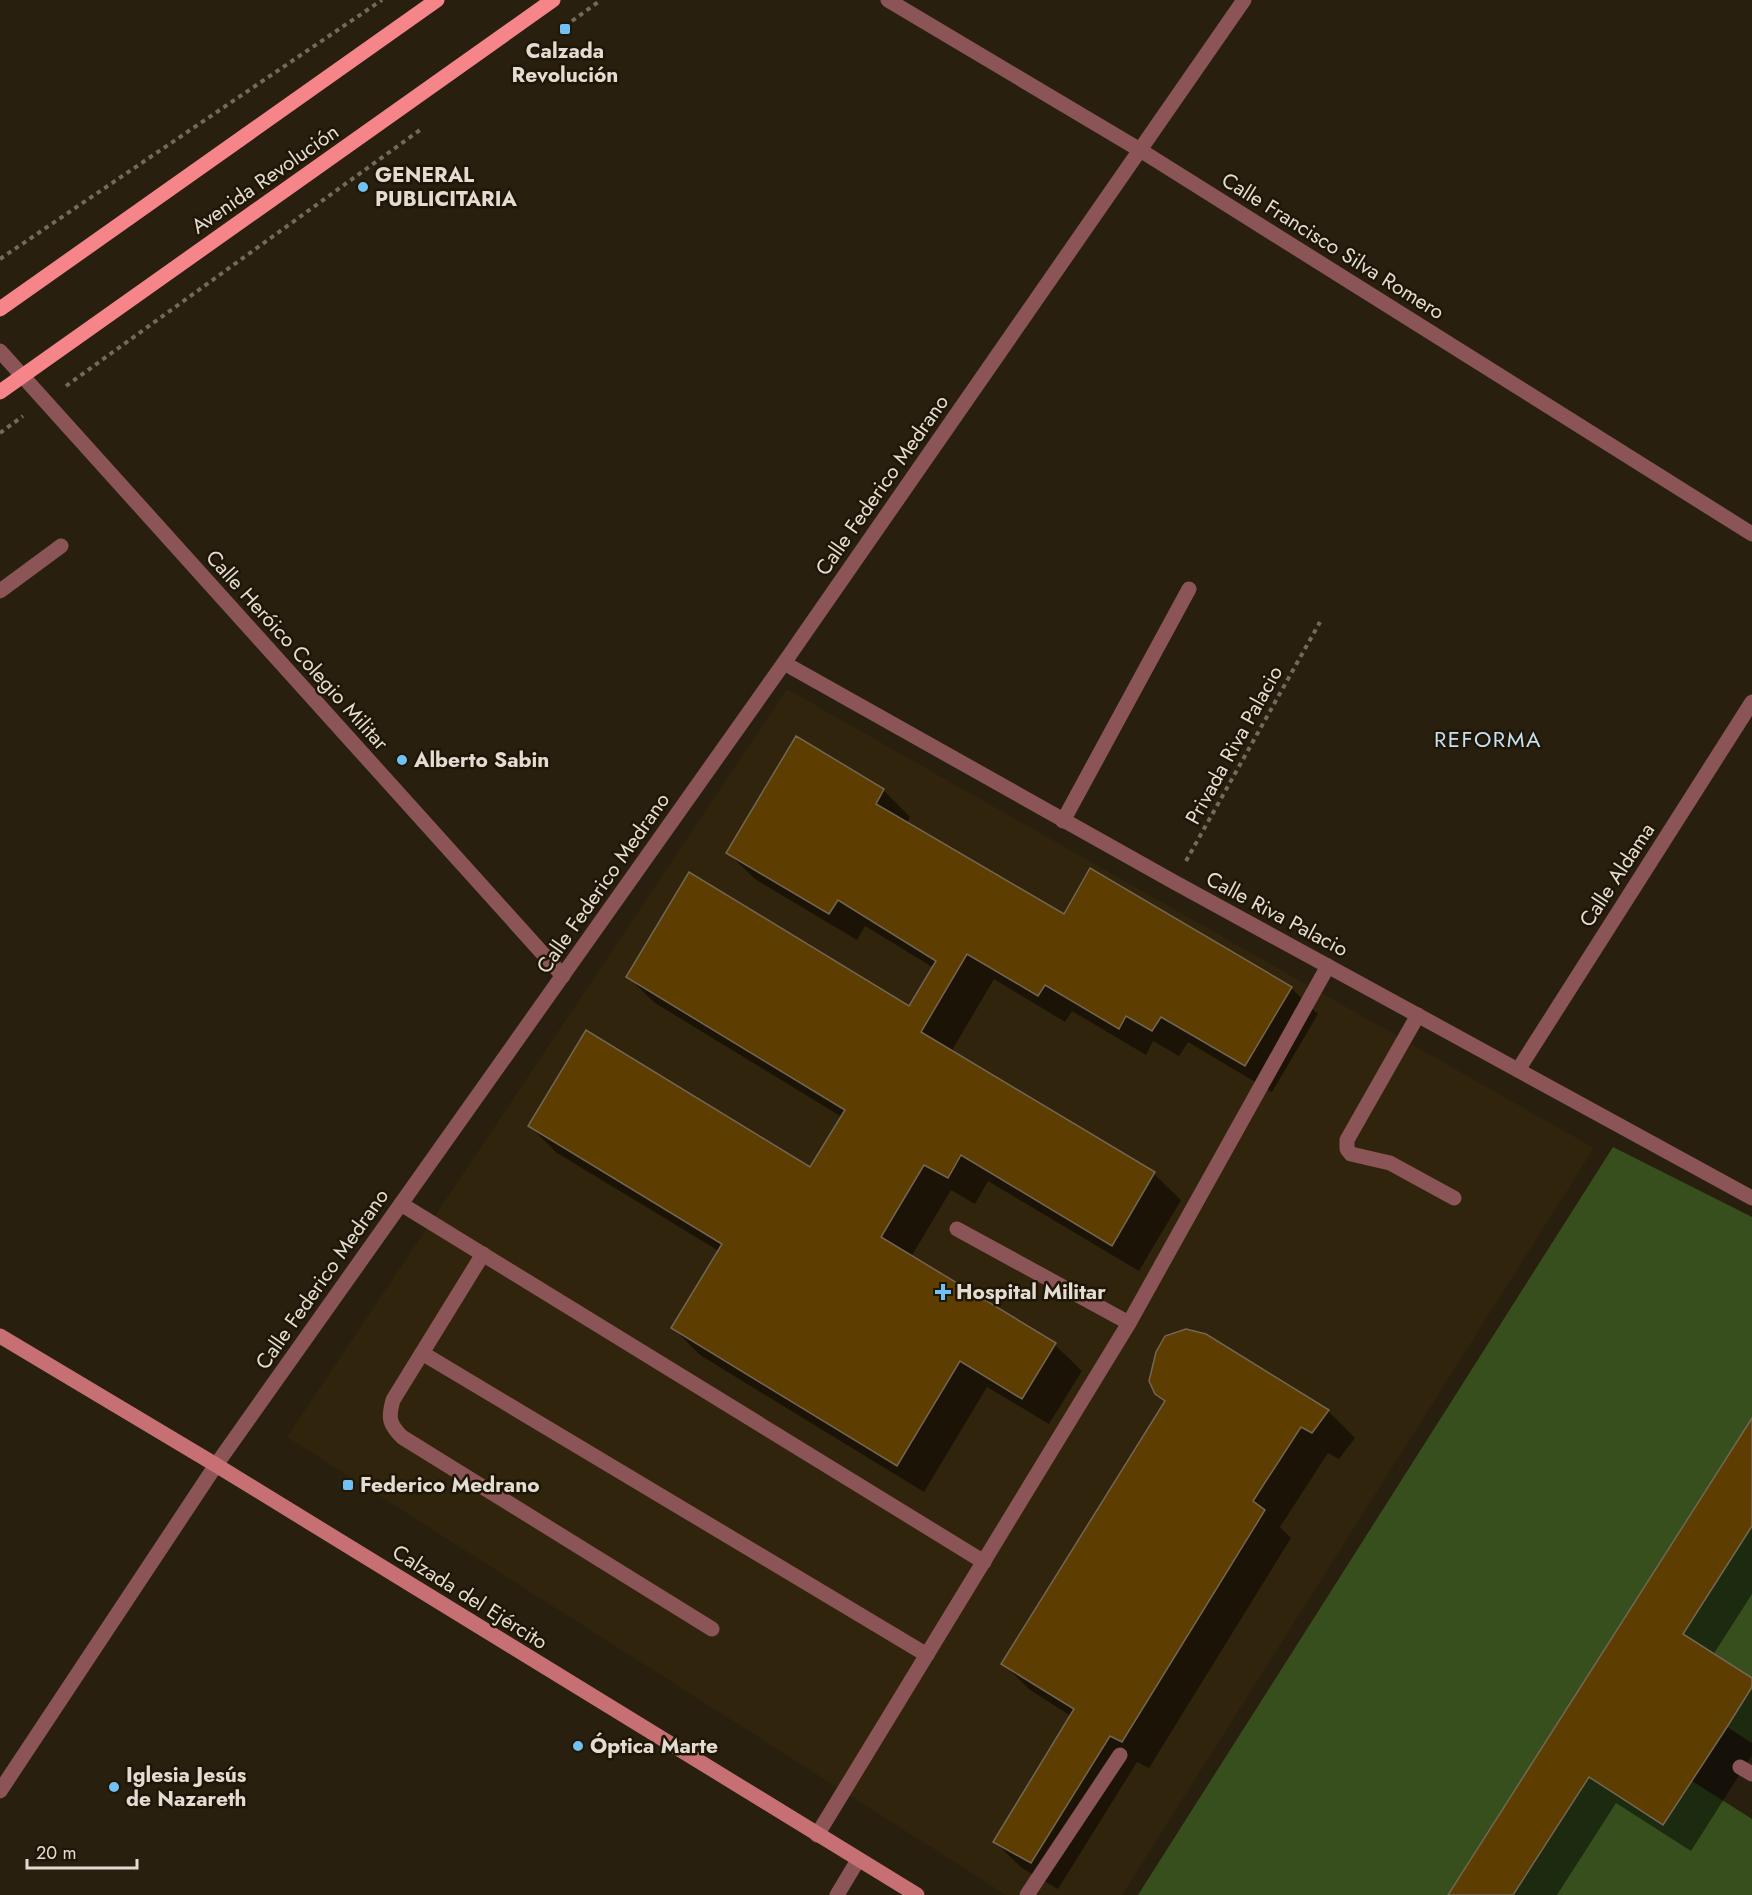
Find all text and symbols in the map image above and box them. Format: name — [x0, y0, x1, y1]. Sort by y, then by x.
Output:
marker: Calzada Revolución — [558, 22, 572, 36]
place label: Calzada Revolución — [512, 36, 618, 90]
street label: Avenida Revolución — [185, 117, 345, 241]
place label: GENERAL PUBLICITARIA — [375, 160, 517, 214]
street label: Calle Francisco Silva Romero — [1216, 165, 1450, 327]
marker: GENERAL PUBLICITARIA — [356, 180, 370, 194]
street label: Calle Federico Medrano — [808, 388, 956, 582]
street label: Calle Heróico Colegio Militar — [199, 543, 396, 757]
street label: Privada Riva Palacio — [1178, 660, 1290, 830]
district label: REFORMA — [1434, 723, 1542, 755]
place label: Alberto Sabin — [413, 745, 549, 775]
marker: Alberto Sabin — [395, 753, 409, 767]
street label: Calle Federico Medrano — [529, 786, 677, 980]
street label: Calle Aldama — [1572, 817, 1662, 933]
street label: Calle Riva Palacio — [1201, 864, 1353, 964]
street label: Calle Federico Medrano — [248, 1182, 396, 1376]
place label: Hospital Militar — [956, 1277, 1106, 1307]
marker: Hospital Militar — [934, 1283, 952, 1301]
place label: Federico Medrano — [360, 1470, 540, 1500]
marker: Federico Medrano — [341, 1478, 355, 1492]
street label: Calzada del Ejército — [387, 1537, 553, 1657]
place label: Óptica Marte — [590, 1731, 718, 1761]
marker: Óptica Marte — [571, 1739, 585, 1753]
place label: Iglesia Jesús de Nazareth — [126, 1760, 247, 1814]
marker: Iglesia Jesús de Nazareth — [107, 1780, 121, 1794]
scale bar — [27, 1832, 136, 1870]
text: 20 m — [36, 1840, 76, 1866]

